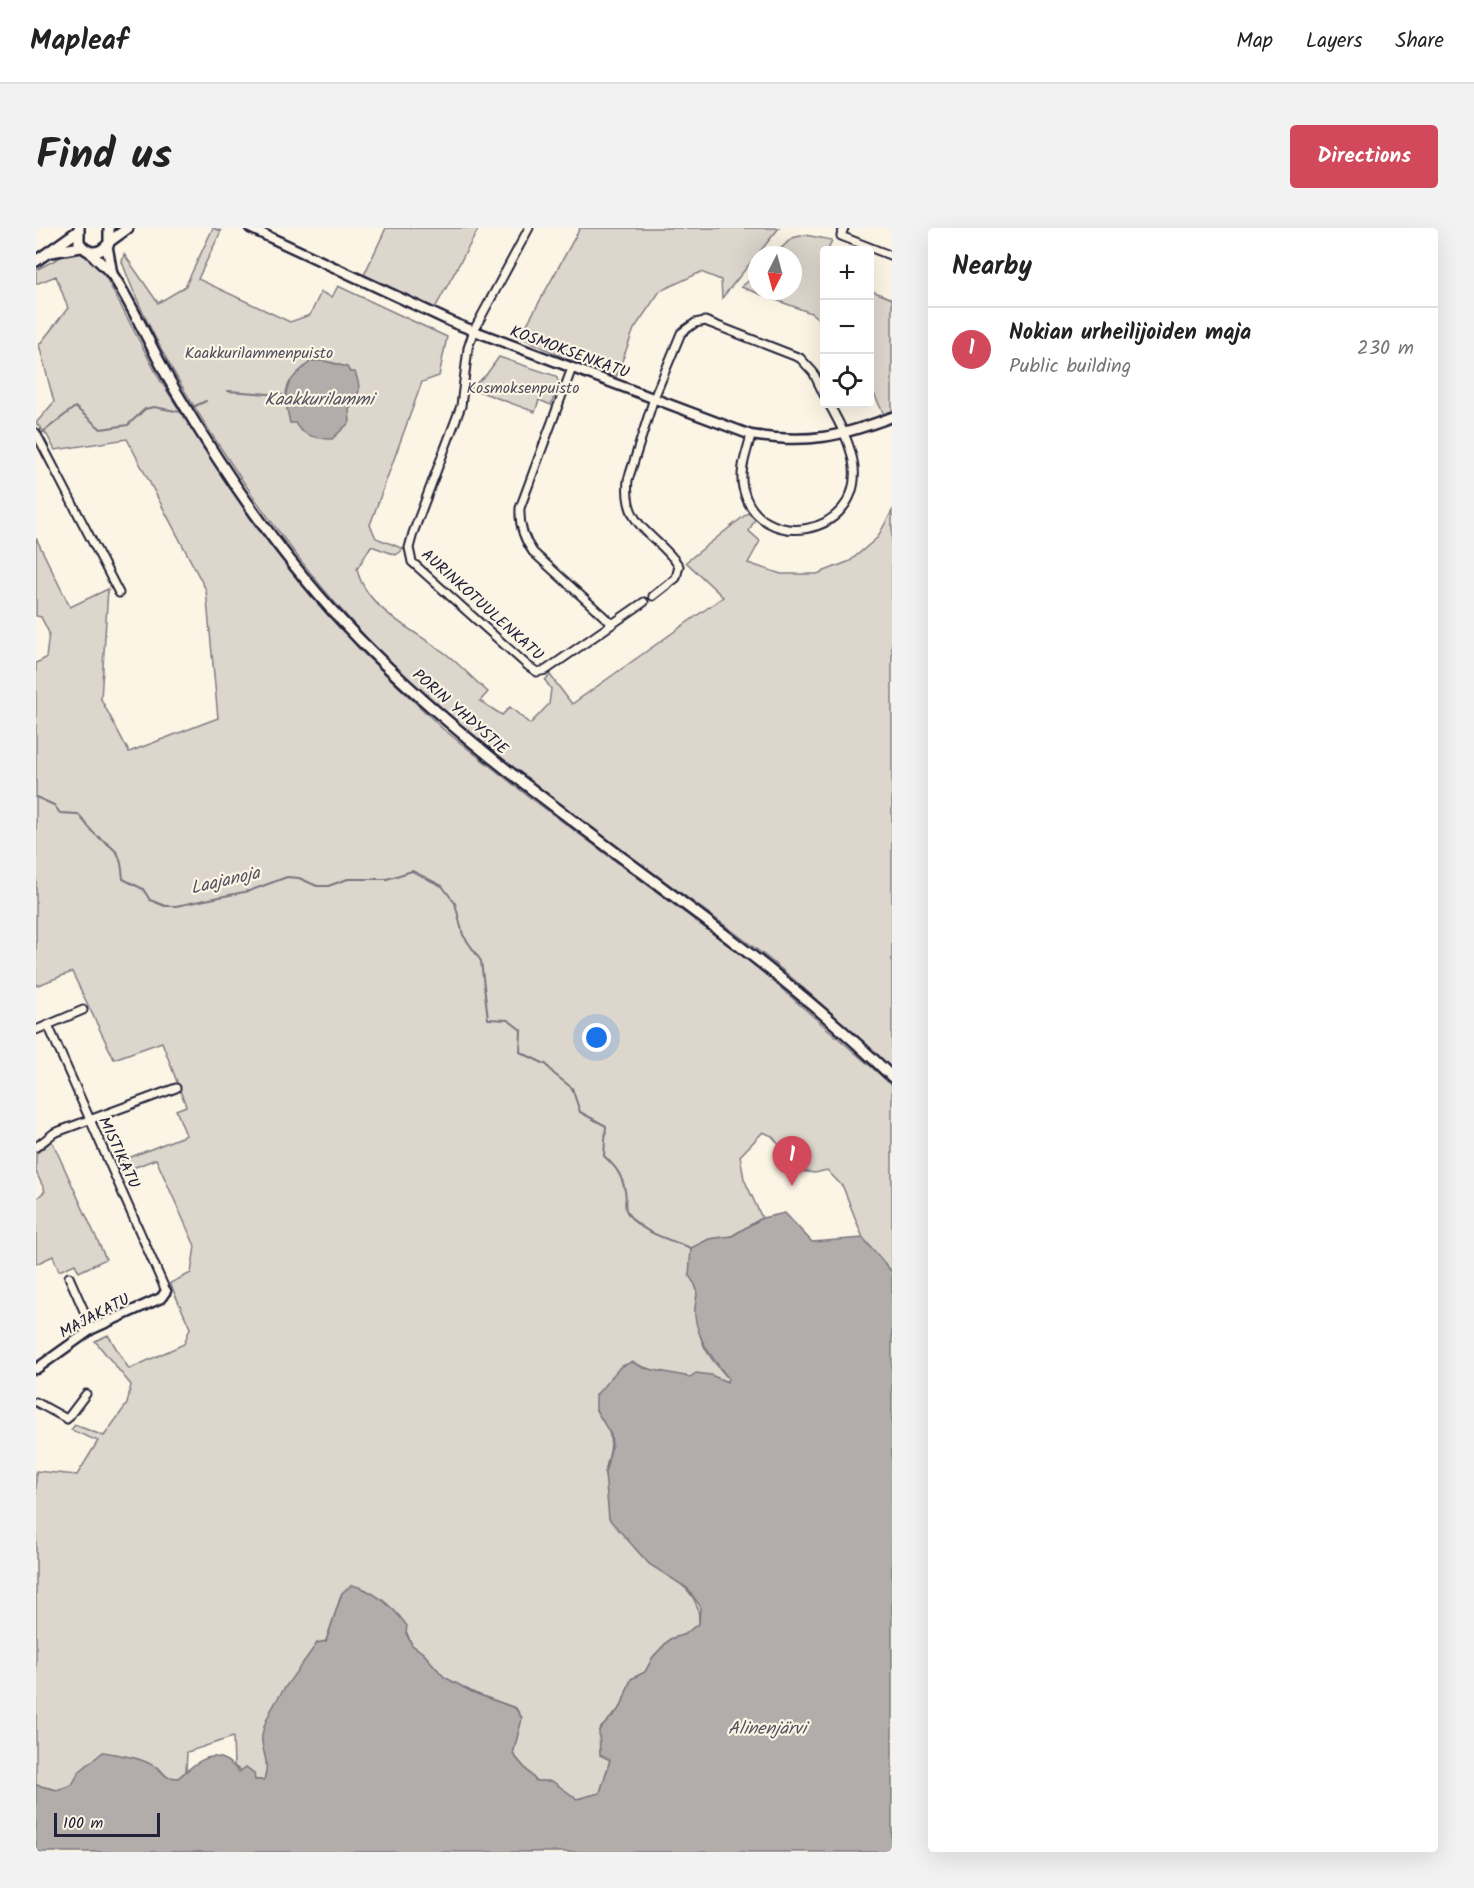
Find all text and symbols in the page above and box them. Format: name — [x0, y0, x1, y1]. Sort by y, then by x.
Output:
text: Mapleaf — [30, 19, 128, 64]
text: Map — [1236, 25, 1273, 58]
text: Layers — [1306, 25, 1362, 58]
text: Share — [1395, 25, 1444, 58]
text: Find us — [36, 123, 172, 190]
button: Directions — [1290, 125, 1438, 188]
north arrow — [748, 246, 802, 300]
map controls — [820, 246, 874, 408]
button: + — [820, 246, 874, 300]
text: Nearby — [952, 246, 1032, 288]
button: − — [820, 300, 874, 354]
text: Nokian urheilijoiden maja — [1009, 316, 1251, 351]
street label: KOSMOKSENKATU — [506, 319, 633, 386]
text: 1 — [968, 333, 975, 365]
text: 230 m — [1357, 333, 1414, 365]
park label: Kaakkurilammenpuisto — [185, 341, 333, 366]
text: Public building — [1009, 351, 1131, 383]
button: locate — [820, 354, 874, 408]
park label: Kosmoksenpuisto — [467, 376, 579, 401]
water label: Kaakkurilammi — [264, 386, 377, 415]
street label: AURINKOTUULENKATU — [415, 543, 549, 667]
street label: PORIN YHDYSTIE — [406, 663, 514, 762]
water label: Laajanoja — [188, 859, 264, 904]
your location — [582, 1023, 611, 1052]
street label: MISTIKATU — [91, 1112, 146, 1193]
pin: 1 — [772, 1136, 812, 1186]
street label: MAJAKATU — [55, 1287, 135, 1345]
water label: Alinenjärvi — [728, 1715, 810, 1744]
scale bar — [54, 1810, 160, 1838]
text: 100 m — [63, 1811, 103, 1836]

